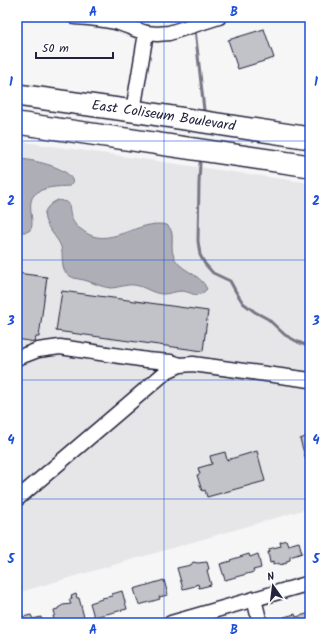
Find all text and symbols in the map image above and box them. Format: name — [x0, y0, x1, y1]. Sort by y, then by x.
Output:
text: A — [89, 2, 97, 23]
text: B — [230, 2, 238, 23]
scale bar — [36, 34, 113, 60]
text: 50 m — [42, 39, 69, 58]
text: 1 — [9, 72, 13, 93]
text: 1 — [314, 72, 318, 93]
street label: East Coliseum Boulevard — [90, 94, 238, 138]
text: 2 — [7, 191, 15, 212]
text: 2 — [312, 191, 320, 212]
text: 3 — [6, 311, 15, 332]
text: 3 — [311, 311, 320, 332]
text: 4 — [7, 430, 15, 451]
text: 4 — [312, 430, 320, 451]
text: 5 — [7, 549, 16, 570]
text: 5 — [312, 549, 321, 570]
north arrow — [253, 566, 293, 606]
text: N — [265, 568, 276, 587]
text: A — [89, 620, 97, 640]
text: B — [230, 620, 238, 640]

